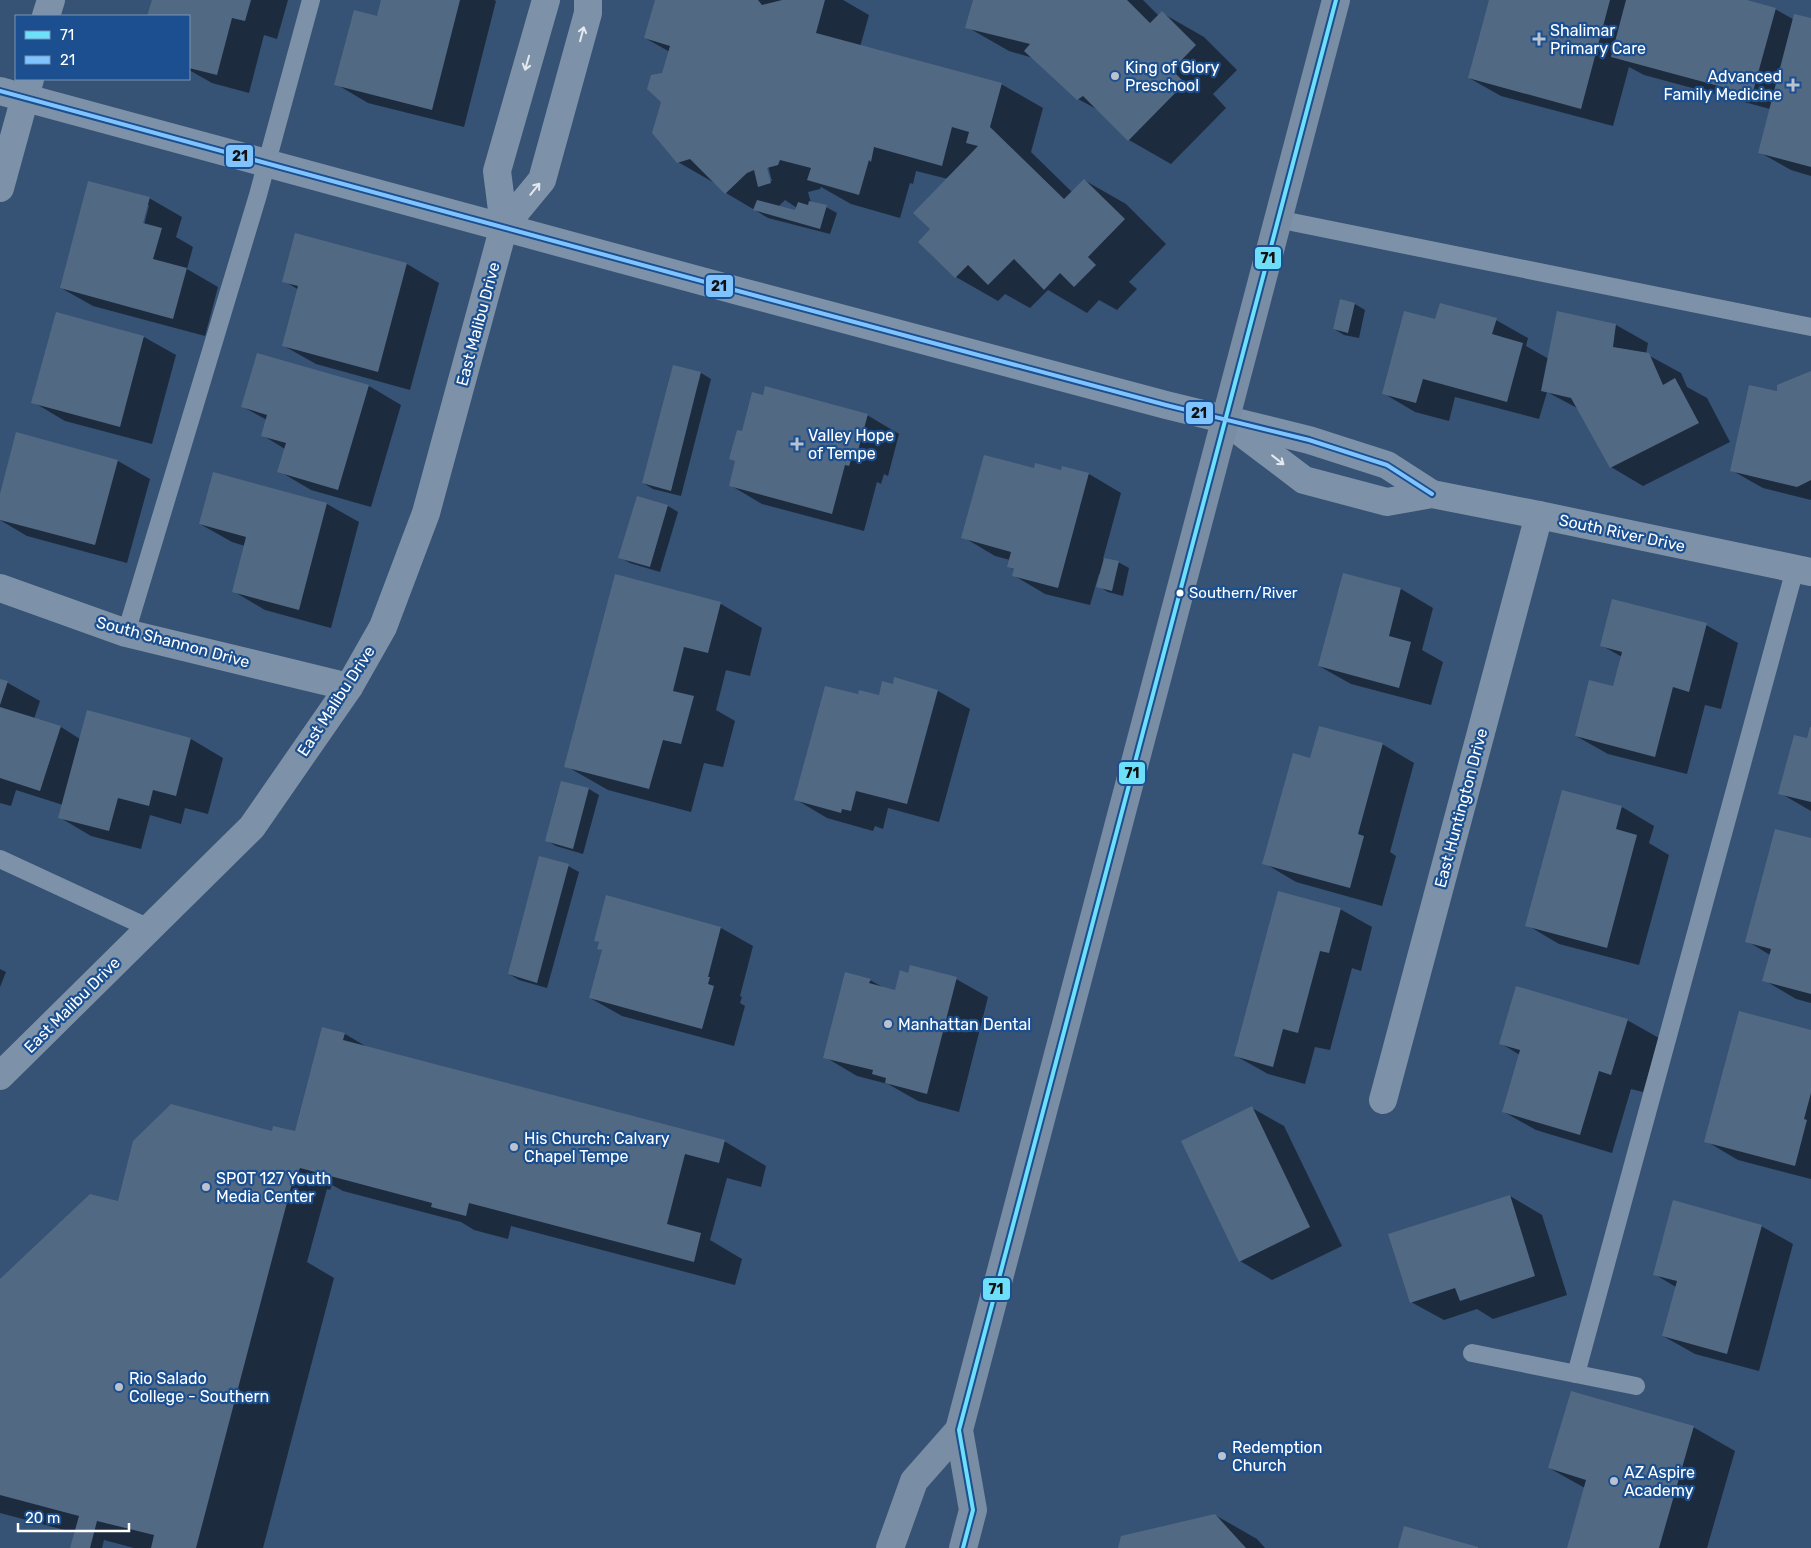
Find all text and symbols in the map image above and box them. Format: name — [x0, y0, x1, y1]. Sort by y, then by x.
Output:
legend — [15, 15, 190, 80]
place label: Shalimar Primary Care — [1550, 21, 1646, 58]
text: 71 — [60, 26, 74, 44]
one-way arrow — [578, 26, 587, 42]
marker: Shalimar Primary Care — [1532, 32, 1546, 46]
text: 21 — [60, 51, 75, 69]
one-way arrow — [522, 55, 531, 71]
place label: King of Glory Preschool — [1125, 58, 1220, 95]
place label: Advanced Family Medicine — [1664, 67, 1782, 104]
marker: King of Glory Preschool — [1109, 70, 1121, 82]
marker: Advanced Family Medicine — [1786, 78, 1800, 92]
line badge: 21 — [225, 144, 254, 168]
text: 21 — [232, 148, 248, 165]
one-way arrow — [529, 182, 540, 195]
line badge: 71 — [1254, 246, 1282, 270]
text: 71 — [1261, 250, 1276, 267]
street label: East Malibu Drive — [452, 260, 504, 388]
line badge: 21 — [705, 274, 734, 298]
text: 21 — [711, 278, 727, 295]
line badge: 21 — [1185, 401, 1214, 425]
text: 21 — [1191, 405, 1207, 422]
place label: Valley Hope of Tempe — [808, 426, 894, 463]
marker: Valley Hope of Tempe — [790, 437, 804, 451]
one-way arrow — [1271, 455, 1284, 466]
street label: South River Drive — [1557, 510, 1687, 556]
place label: Southern/River — [1189, 584, 1298, 602]
marker: Southern/River — [1175, 588, 1185, 598]
street label: South Shannon Drive — [94, 612, 252, 672]
street label: East Malibu Drive — [293, 642, 379, 760]
street label: East Huntington Drive — [1431, 726, 1491, 890]
line badge: 71 — [1118, 761, 1146, 785]
text: 71 — [1125, 765, 1140, 782]
street label: East Malibu Drive — [20, 953, 124, 1057]
place label: Manhattan Dental — [898, 1015, 1031, 1034]
marker: Manhattan Dental — [882, 1018, 894, 1030]
place label: His Church: Calvary Chapel Tempe — [524, 1129, 670, 1166]
marker: His Church: Calvary Chapel Tempe — [508, 1141, 520, 1153]
place label: SPOT 127 Youth Media Center — [216, 1169, 331, 1206]
marker: SPOT 127 Youth Media Center — [200, 1181, 212, 1193]
line badge: 71 — [982, 1277, 1011, 1301]
text: 71 — [989, 1281, 1004, 1298]
place label: Rio Salado College - Southern — [129, 1369, 269, 1406]
marker: Rio Salado College - Southern — [113, 1381, 125, 1393]
place label: Redemption Church — [1232, 1438, 1323, 1475]
marker: Redemption Church — [1216, 1450, 1228, 1462]
place label: AZ Aspire Academy — [1624, 1463, 1695, 1500]
marker: AZ Aspire Academy — [1608, 1475, 1620, 1487]
scale bar — [18, 1500, 129, 1532]
text: 20 m — [25, 1509, 60, 1527]

